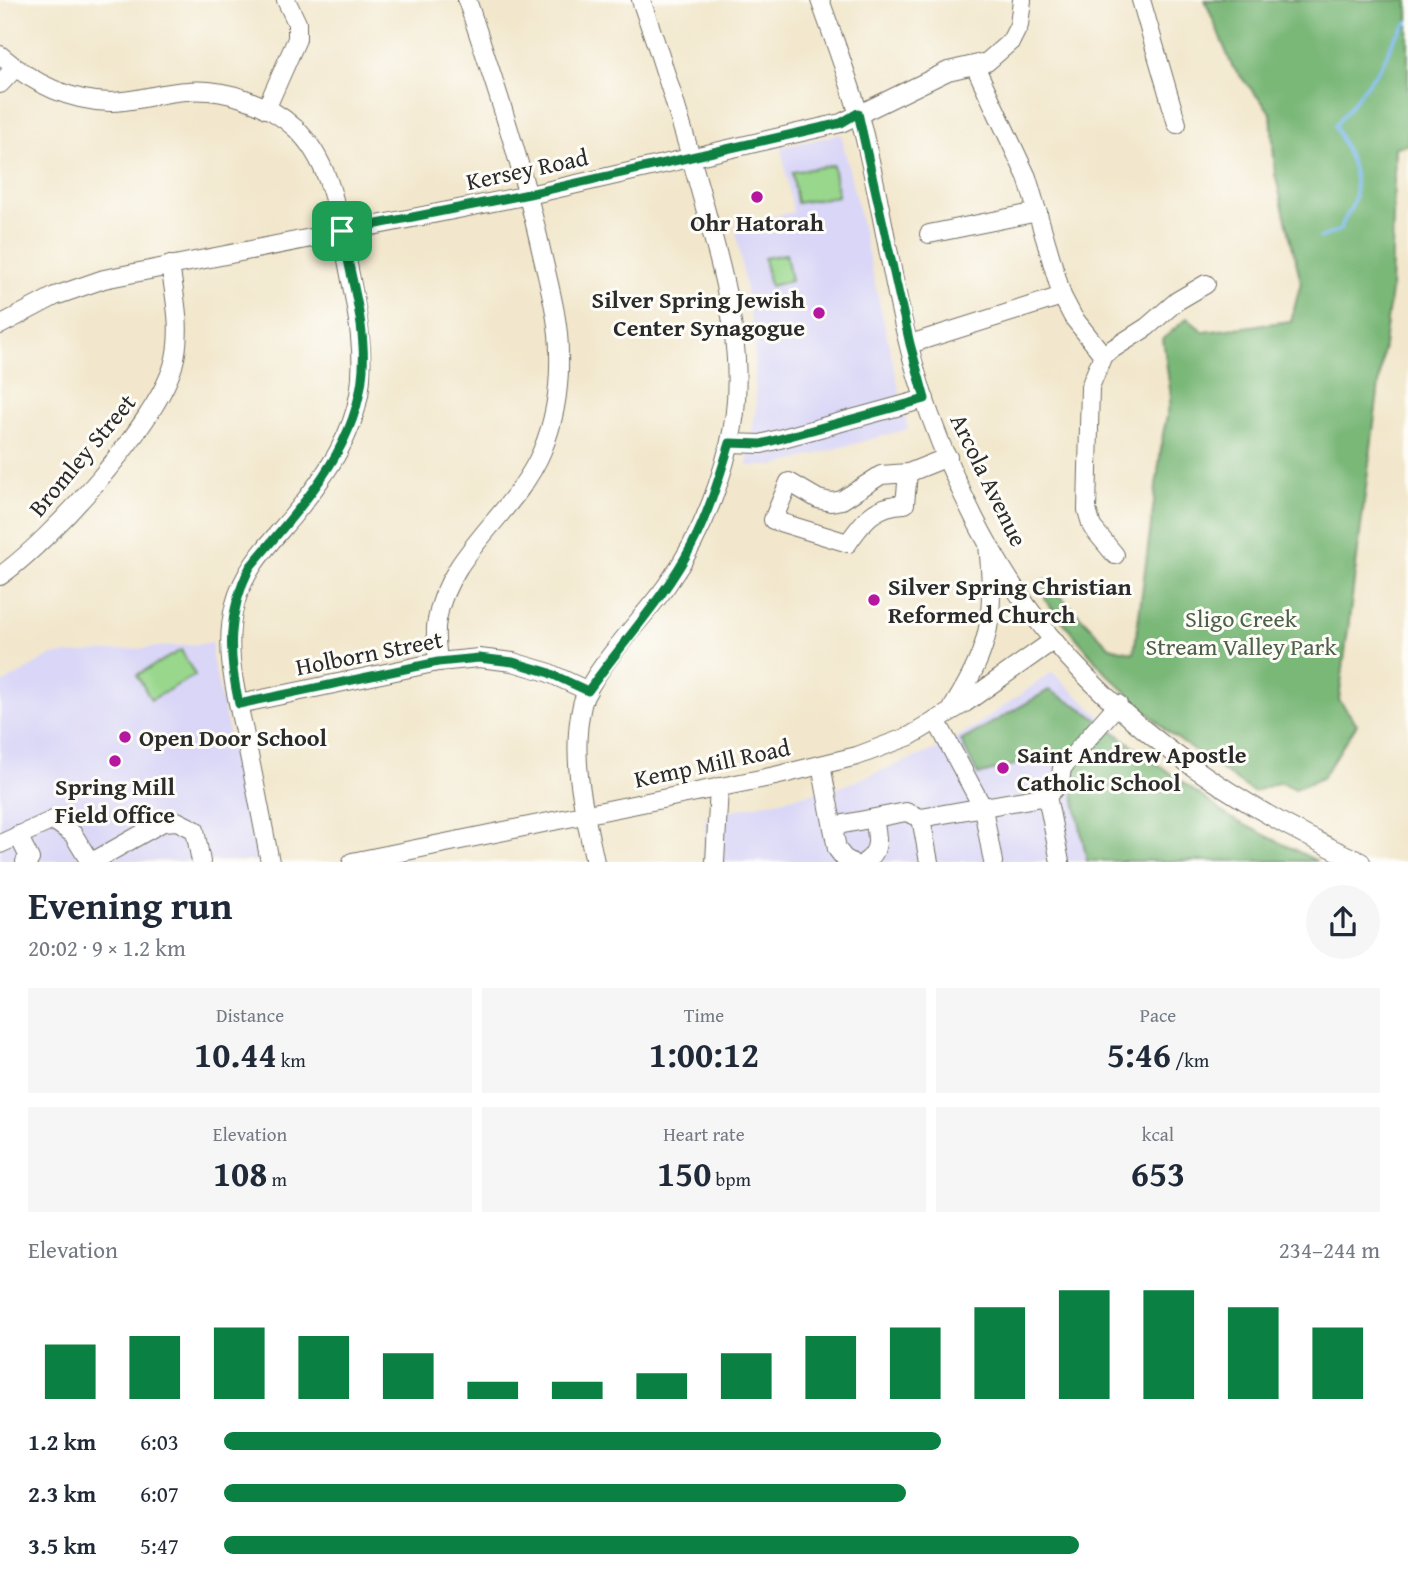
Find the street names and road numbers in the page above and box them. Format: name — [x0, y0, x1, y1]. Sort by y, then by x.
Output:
street label: Kersey Road — [463, 139, 591, 199]
street label: Bromley Street — [20, 386, 144, 524]
street label: Arcola Avenue — [942, 408, 1036, 552]
street label: Holborn Street — [293, 622, 446, 684]
street label: Kemp Mill Road — [631, 729, 793, 797]

